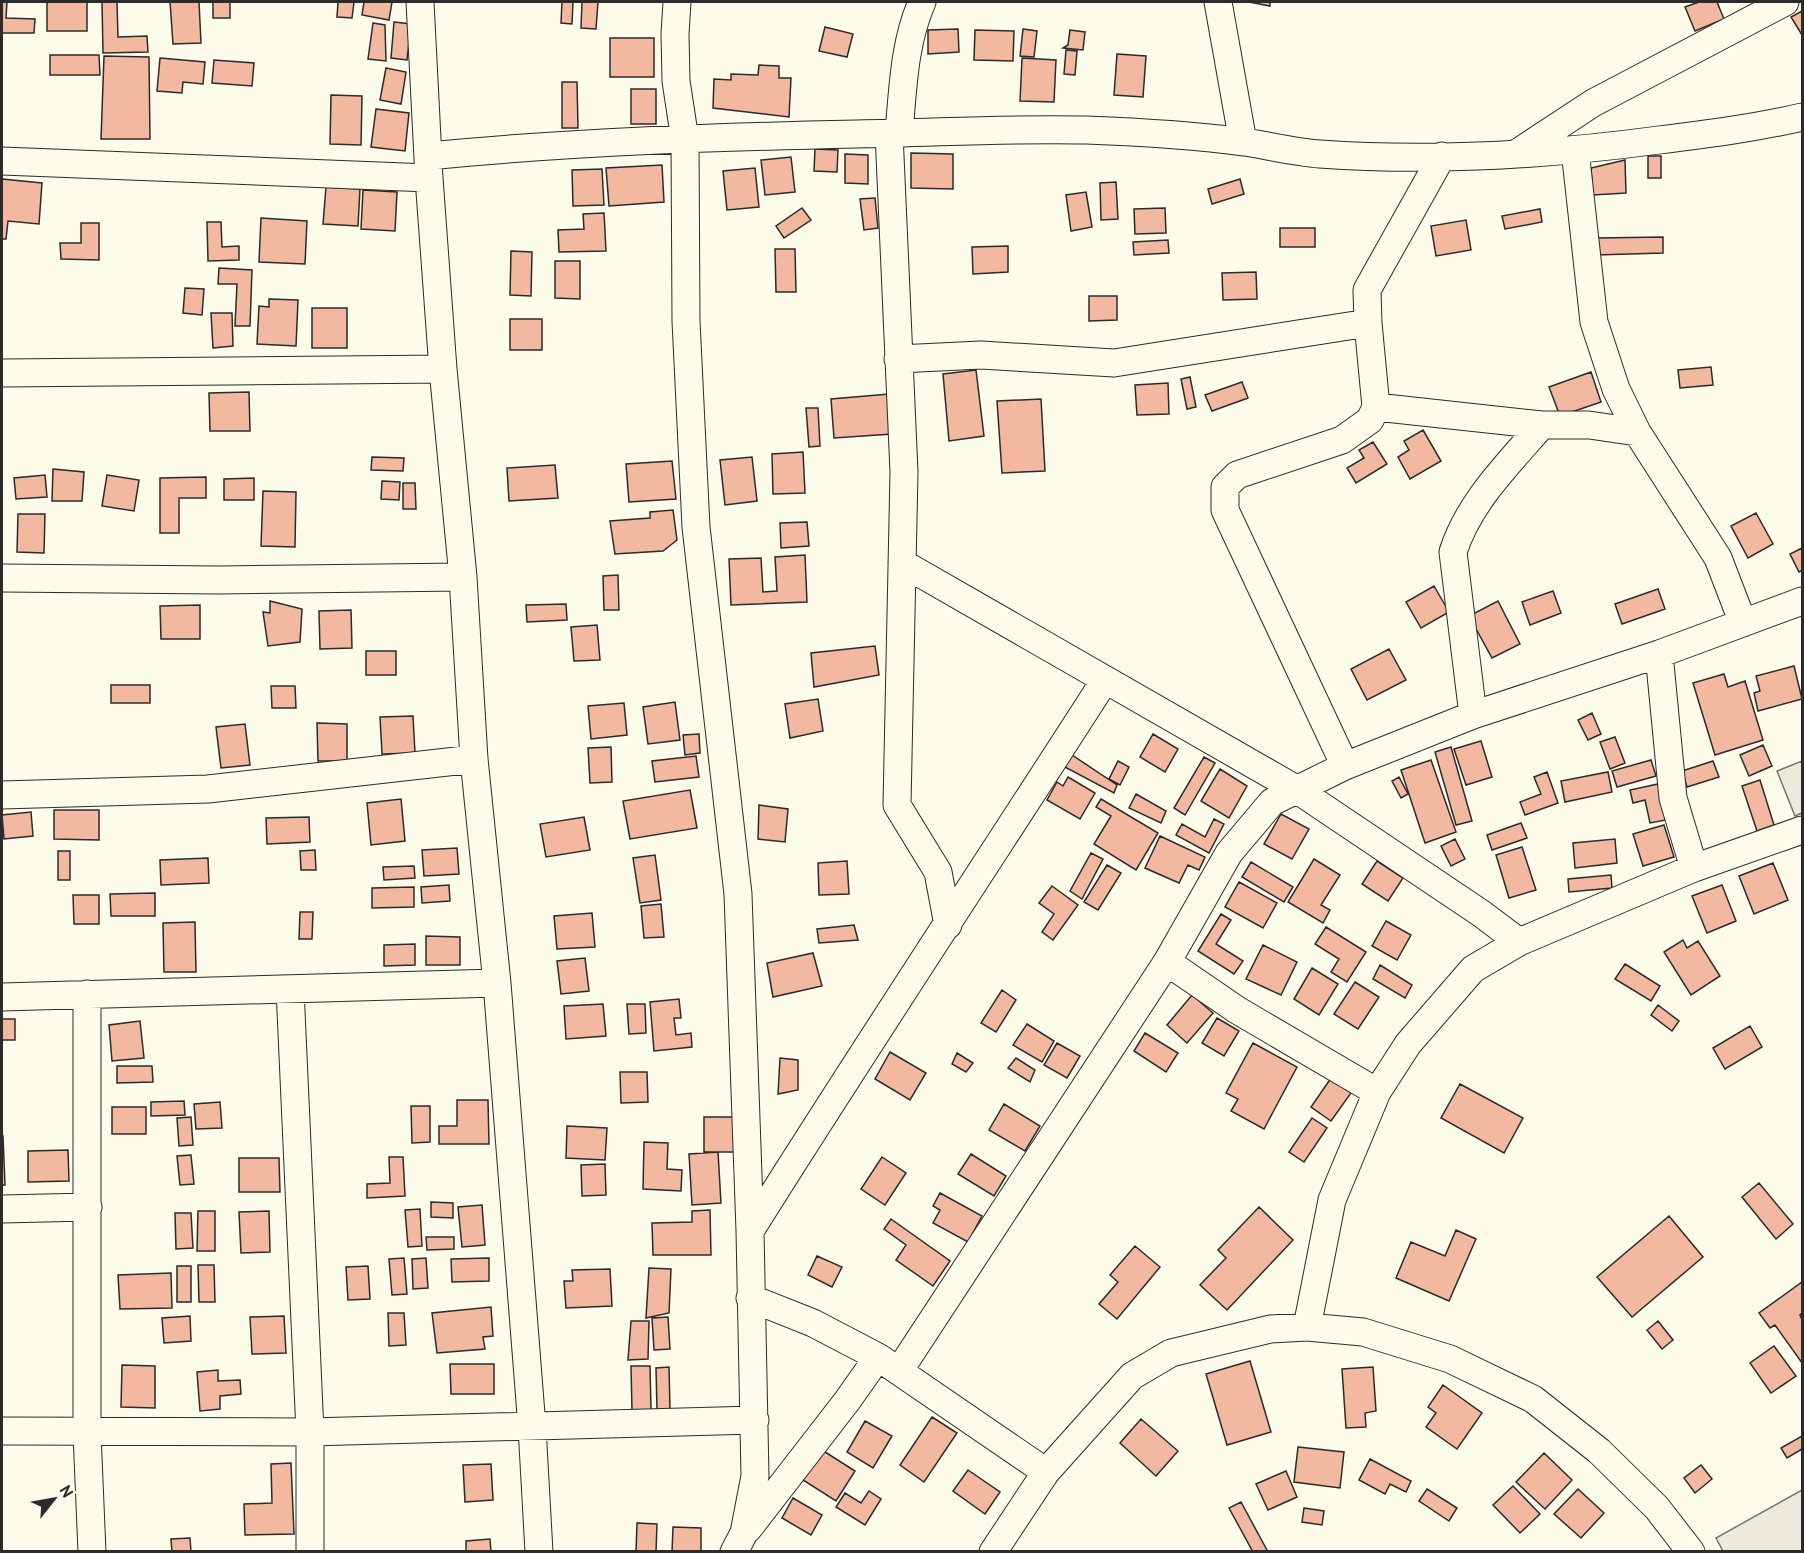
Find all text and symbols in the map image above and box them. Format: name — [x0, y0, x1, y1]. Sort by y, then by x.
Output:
north arrow — [24, 1469, 84, 1529]
text: N — [56, 1482, 78, 1501]

